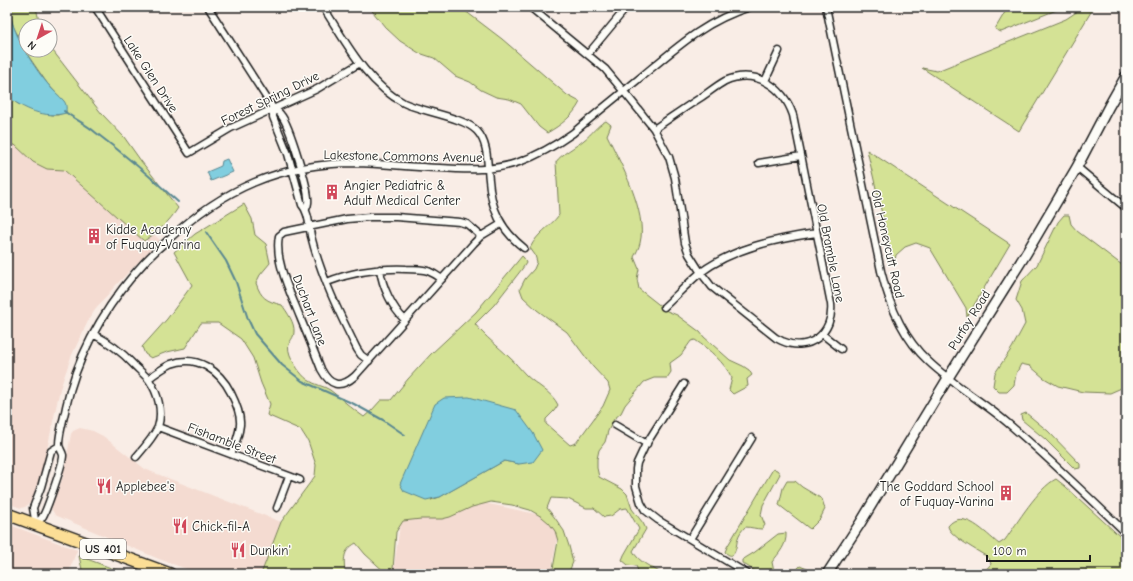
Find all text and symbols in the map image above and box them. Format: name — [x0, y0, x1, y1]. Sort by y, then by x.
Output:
north arrow — [18, 18, 58, 58]
street label: Lake Glen Drive — [121, 33, 182, 115]
text: N — [25, 38, 39, 53]
street label: Forest Spring Drive — [219, 68, 322, 128]
street label: Lakestone Commons Avenue — [323, 147, 483, 165]
place label: Angier Pediatric & Adult Medical Center — [344, 178, 461, 208]
building icon: Angier Pediatric & Adult Medical Center — [323, 183, 341, 201]
street label: Old Honeycutt Road — [868, 188, 908, 300]
street label: Old Bramble Lane — [814, 202, 848, 304]
place label: Kidde Academy of Fuquay-Varina — [106, 222, 200, 252]
building icon: Kidde Academy of Fuquay-Varina — [85, 227, 103, 245]
street label: Duchart Lane — [290, 272, 331, 348]
street label: Purfoy Road — [945, 287, 993, 353]
street label: Fishamble Street — [186, 419, 280, 467]
restaurant icon: Applebee's — [95, 477, 113, 495]
place label: Applebee's — [116, 479, 175, 494]
place label: The Goddard School of Fuquay-Varina — [880, 479, 994, 509]
building icon: The Goddard School of Fuquay-Varina — [997, 484, 1015, 502]
restaurant icon: Chick-fil-A — [171, 517, 189, 535]
place label: Chick-fil-A — [192, 519, 250, 534]
scale bar — [987, 537, 1090, 563]
road number: US 401 — [80, 539, 126, 559]
restaurant icon: Dunkin' — [229, 541, 247, 559]
place label: Dunkin' — [250, 543, 291, 558]
text: 100 m — [993, 544, 1026, 558]

